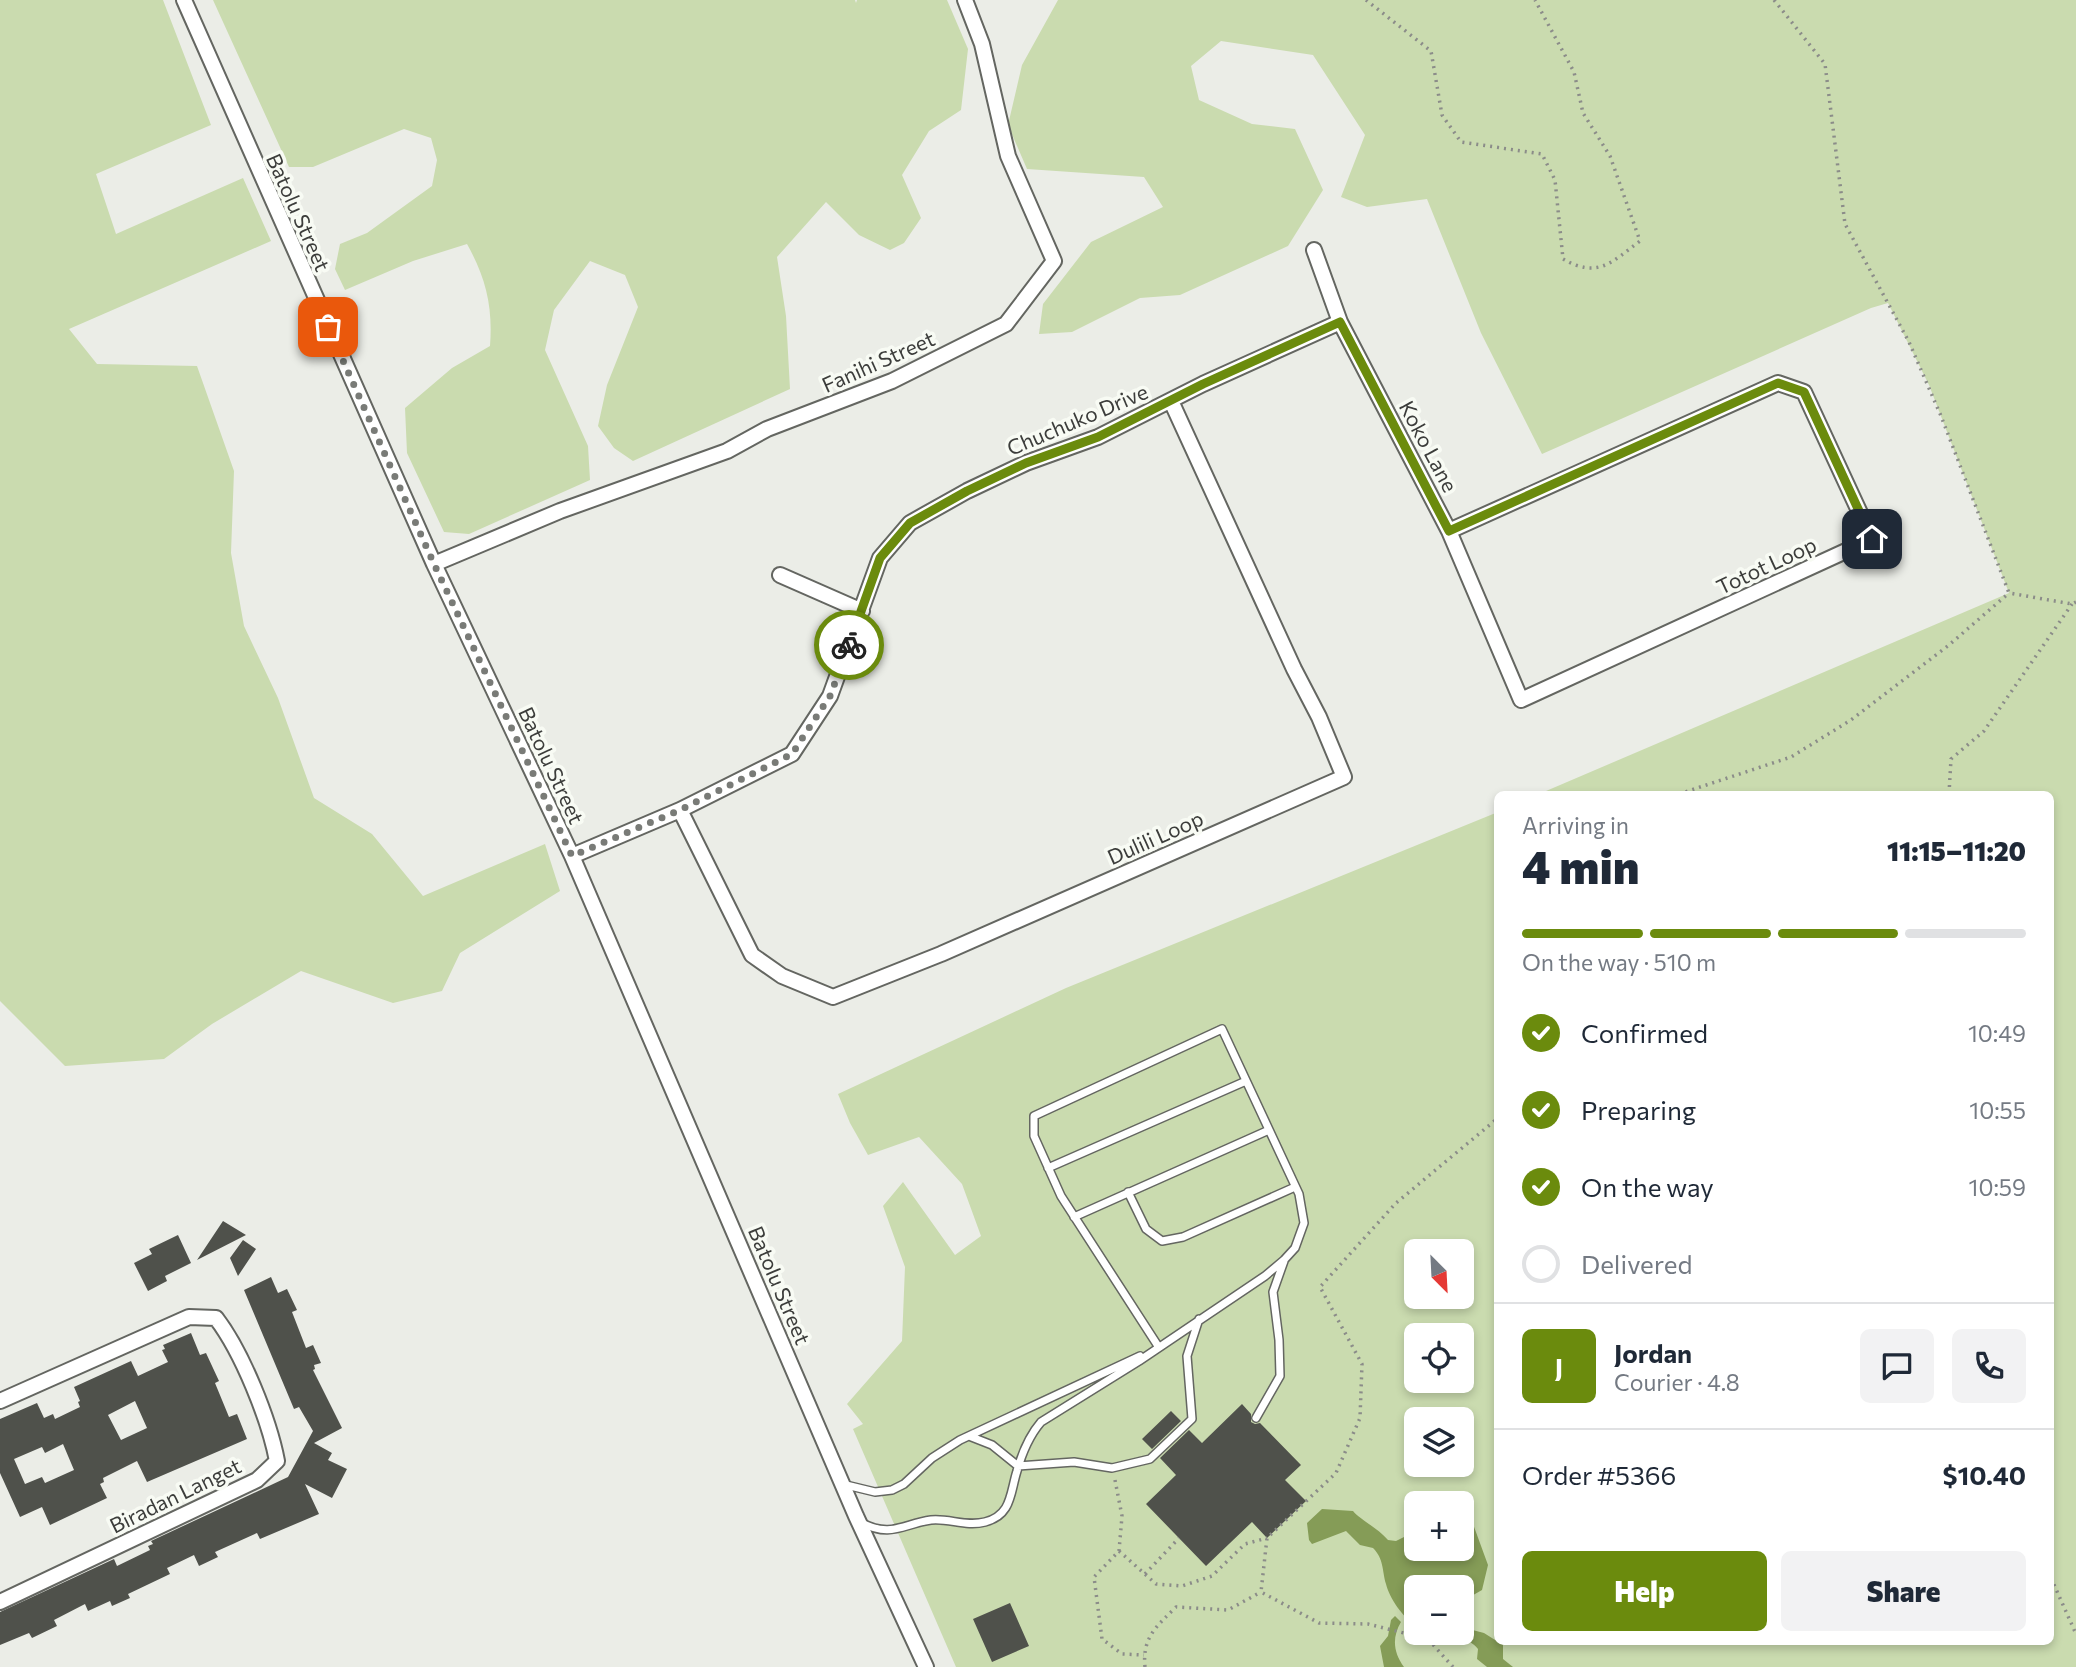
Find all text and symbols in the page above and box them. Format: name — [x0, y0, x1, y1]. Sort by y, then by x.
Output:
street label: Batolu Street — [262, 149, 336, 275]
pin — [298, 297, 358, 357]
icon: bag — [309, 308, 347, 346]
street label: Fanihi Street — [818, 325, 938, 397]
street label: Chuchuko Drive — [1003, 378, 1151, 460]
street label: Koko Lane — [1395, 396, 1463, 496]
pin — [1842, 509, 1902, 569]
icon: home — [1853, 520, 1891, 558]
street label: Totot Loop — [1712, 531, 1820, 599]
courier — [814, 610, 884, 680]
icon: bike — [830, 626, 868, 664]
street label: Batolu Street — [514, 703, 590, 827]
street label: Dulili Loop — [1103, 805, 1207, 869]
text: Arriving in — [1522, 811, 1629, 839]
text: 11:15–11:20 — [1887, 835, 2026, 866]
text: 4 min — [1522, 837, 1640, 893]
text: On the way · 510 m — [1522, 948, 1716, 976]
icon: check — [1522, 1014, 1560, 1052]
text: Confirmed — [1581, 1017, 1708, 1048]
text: 10:49 — [1968, 1019, 2026, 1047]
icon: check — [1522, 1091, 1560, 1129]
text: Preparing — [1581, 1094, 1696, 1125]
text: 10:55 — [1969, 1096, 2026, 1124]
icon: check — [1522, 1168, 1560, 1206]
text: On the way — [1581, 1171, 1714, 1202]
text: 10:59 — [1969, 1173, 2026, 1201]
street label: Batolu Street — [744, 1222, 816, 1348]
north arrow — [1404, 1239, 1474, 1309]
map controls — [1404, 1239, 1474, 1645]
text: Delivered — [1581, 1248, 1692, 1279]
button: locate — [1404, 1323, 1474, 1393]
button: chat — [1860, 1329, 1934, 1403]
button: phone — [1952, 1329, 2026, 1403]
text: Jordan — [1614, 1337, 1692, 1368]
text: J — [1555, 1351, 1563, 1382]
text: Courier · 4.8 — [1614, 1368, 1740, 1396]
button: layers — [1404, 1407, 1474, 1477]
street label: Biradan Langet — [105, 1452, 245, 1538]
text: Order #5366 — [1522, 1459, 1676, 1490]
text: $10.40 — [1942, 1459, 2026, 1490]
button: + — [1404, 1491, 1474, 1561]
button: Help — [1522, 1551, 1767, 1631]
button: Share — [1781, 1551, 2026, 1631]
button: − — [1404, 1575, 1474, 1645]

